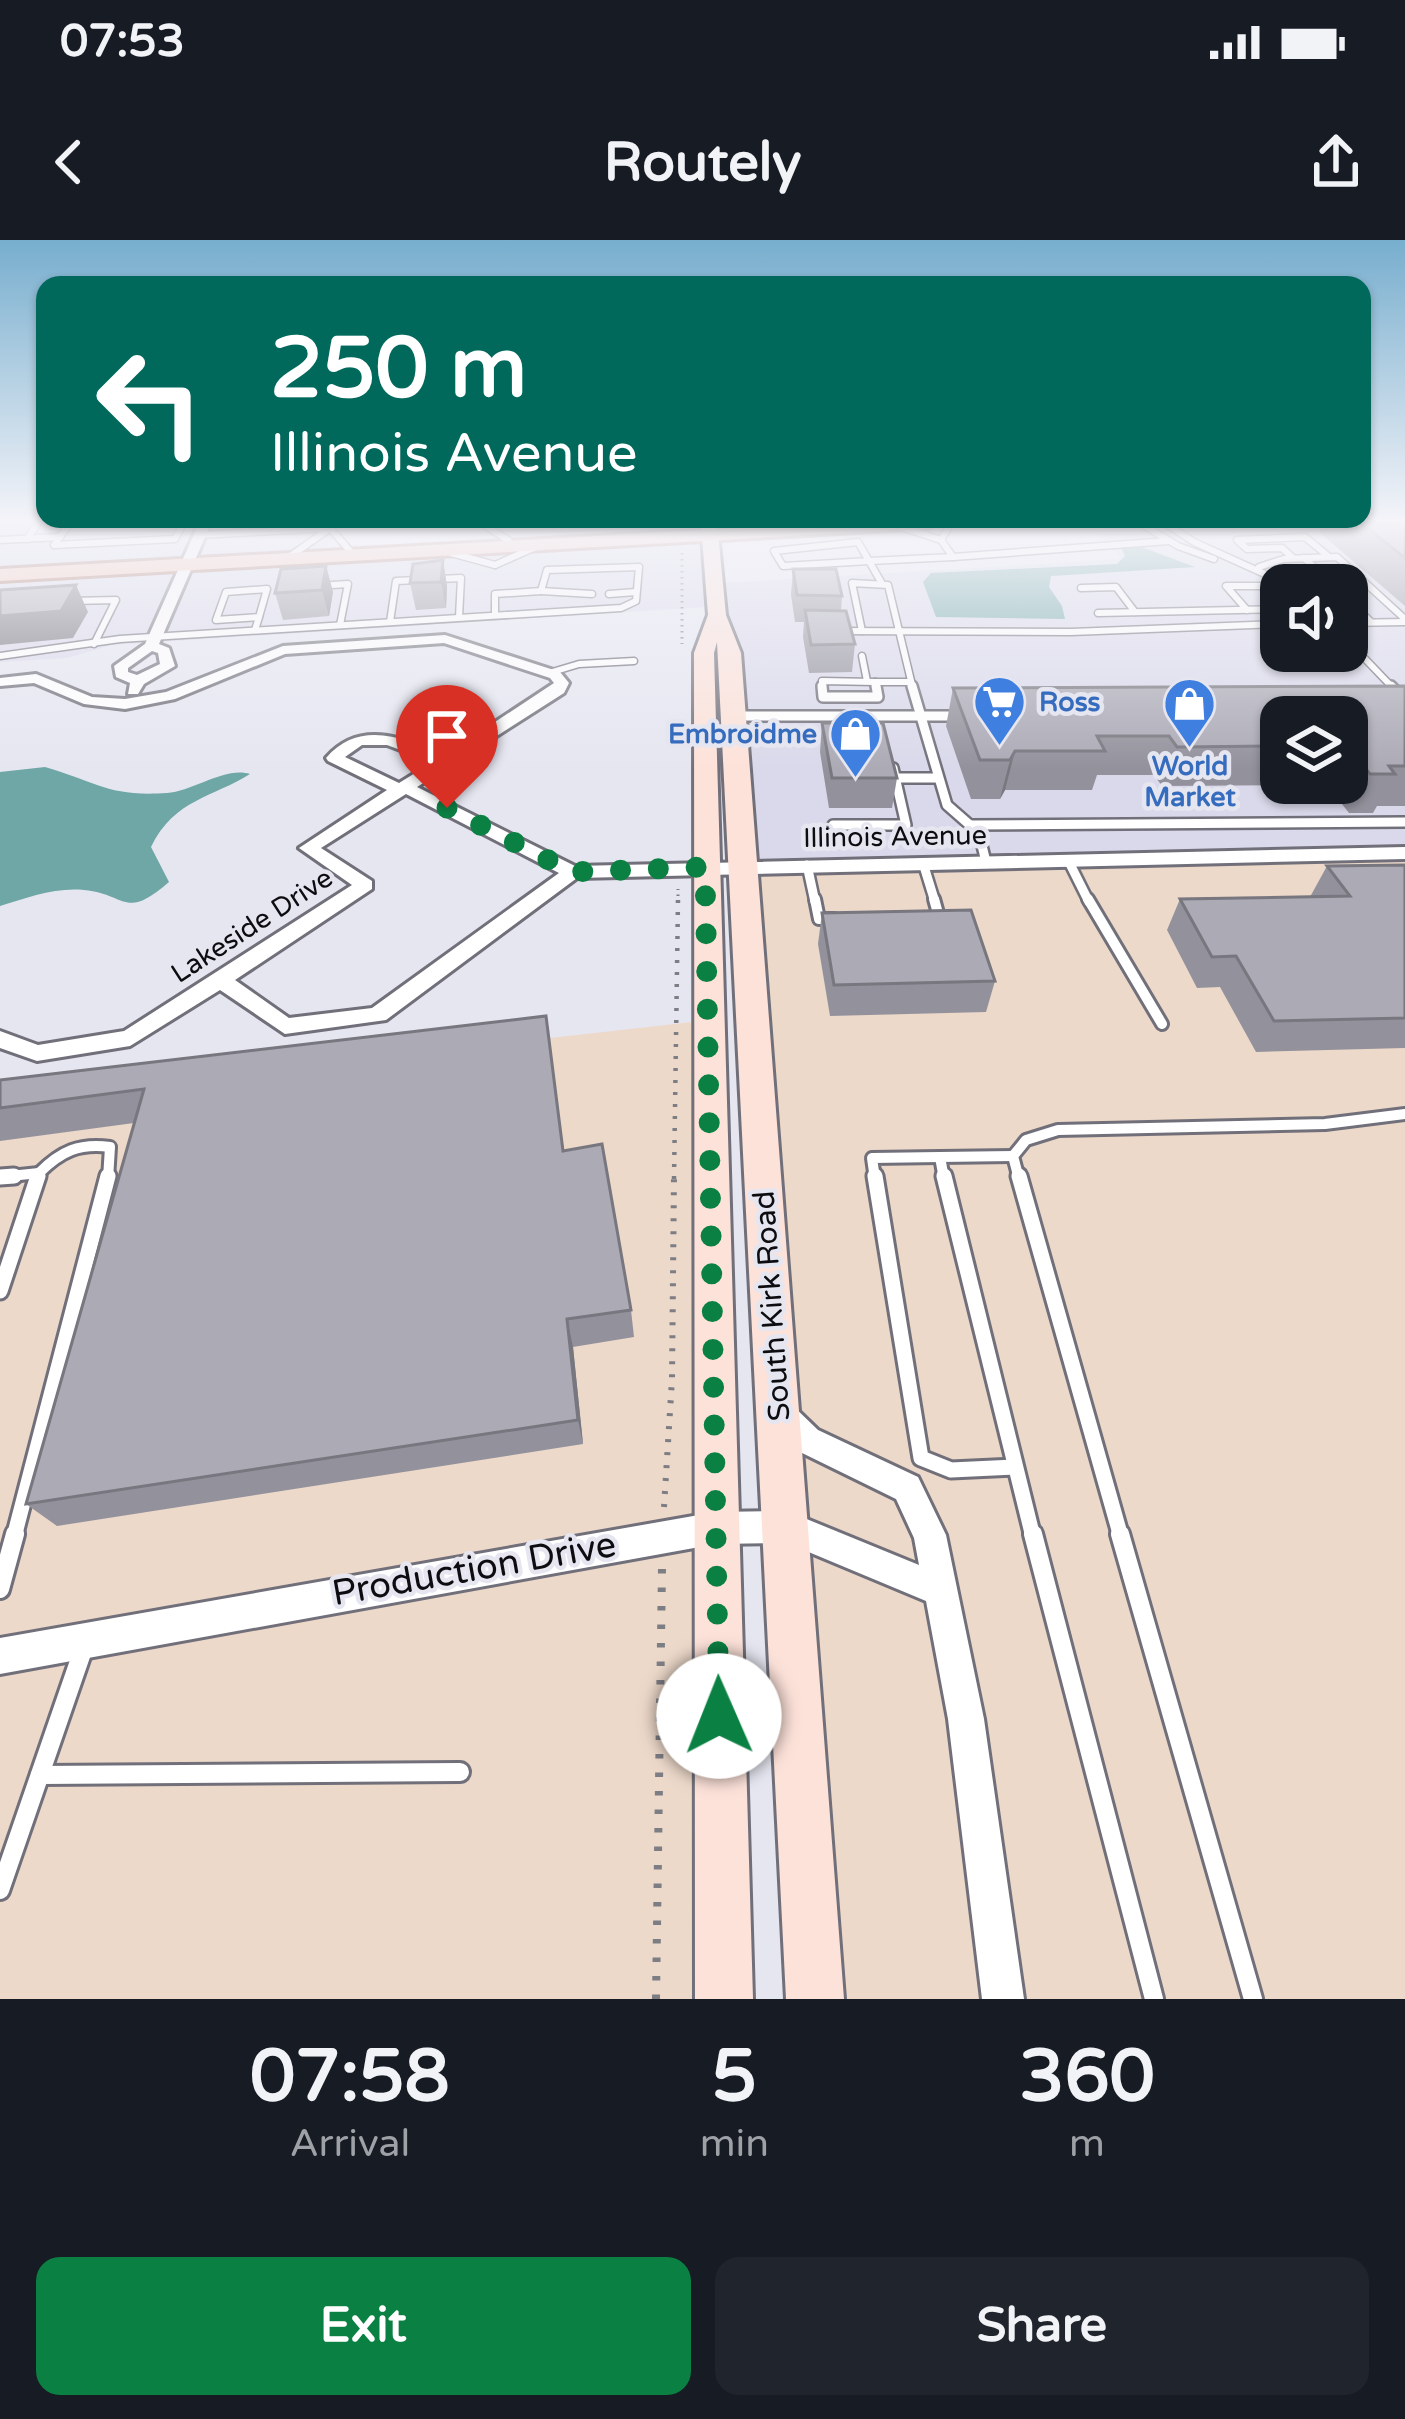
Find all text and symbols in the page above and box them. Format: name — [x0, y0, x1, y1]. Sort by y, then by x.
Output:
text: 07:53 — [60, 15, 185, 69]
icon: back — [36, 129, 102, 195]
icon: share — [1303, 129, 1369, 195]
text: Routely — [604, 130, 801, 195]
text: 250 m — [270, 319, 527, 420]
icon: left — [72, 324, 228, 480]
text: Illinois Avenue — [270, 421, 638, 486]
map controls — [1260, 564, 1368, 804]
button: sound — [1260, 564, 1368, 672]
supermarket icon: Ross — [972, 674, 1028, 748]
shop icon: World Market — [1162, 675, 1218, 749]
pin — [396, 685, 498, 808]
place label: Ross — [1039, 686, 1101, 719]
button: layers — [1260, 696, 1368, 804]
icon: arrive — [414, 703, 480, 769]
shop icon: Embroidme — [828, 706, 884, 780]
place label: Embroidme — [668, 718, 817, 751]
place label: World Market — [1144, 750, 1237, 814]
street label: Illinois Avenue — [803, 819, 987, 855]
street label: Lakeside Drive — [165, 862, 339, 990]
street label: South Kirk Road — [745, 1189, 799, 1423]
street label: Production Drive — [329, 1523, 619, 1615]
position arrow — [656, 1653, 782, 1779]
text: 07:58 — [250, 2034, 450, 2121]
text: 5 — [712, 2034, 757, 2121]
text: 360 — [1019, 2034, 1155, 2121]
text: Arrival — [290, 2120, 410, 2167]
text: min — [700, 2120, 769, 2167]
text: m — [1069, 2120, 1105, 2167]
button: Exit — [36, 2257, 691, 2395]
button: Share — [715, 2257, 1369, 2395]

